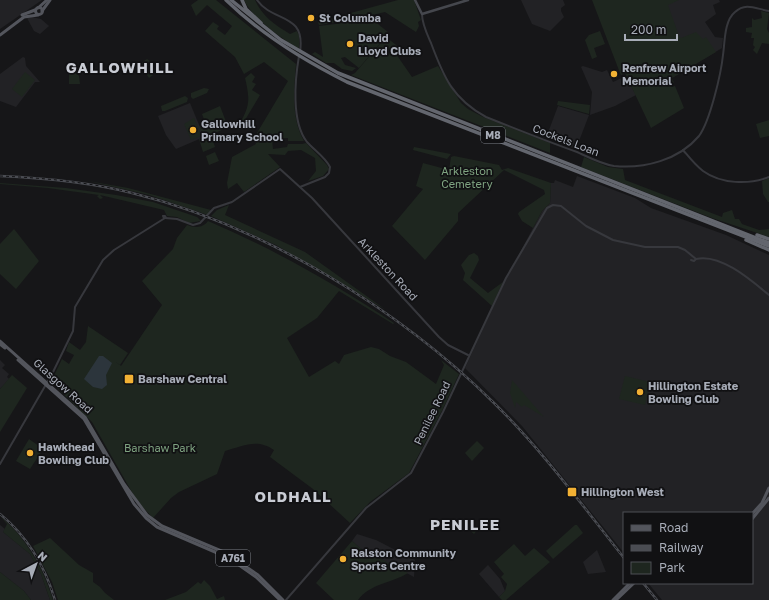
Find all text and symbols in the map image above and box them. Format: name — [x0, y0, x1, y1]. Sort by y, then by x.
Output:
place label: St Columba — [319, 11, 381, 24]
marker: St Columba — [306, 13, 316, 23]
scale bar — [625, 16, 677, 42]
text: 200 m — [631, 22, 666, 37]
place label: David Lloyd Clubs — [358, 31, 421, 57]
marker: David Lloyd Clubs — [345, 39, 355, 49]
district label: GALLOWHILL — [66, 58, 174, 76]
place label: Renfrew Airport Memorial — [622, 61, 707, 87]
marker: Renfrew Airport Memorial — [609, 69, 619, 79]
place label: Gallowhill Primary School — [201, 117, 283, 143]
street label: Cockels Loan — [531, 121, 601, 158]
marker: Gallowhill Primary School — [188, 125, 198, 135]
road number: M8 — [481, 127, 505, 143]
park label: Arkleston Cemetery — [441, 164, 493, 190]
street label: Arkleston Road — [356, 235, 421, 303]
street label: Glasgow Road — [31, 356, 96, 416]
place label: Barshaw Central — [138, 372, 227, 385]
marker: Barshaw Central — [123, 373, 135, 385]
street label: Penilee Road — [411, 379, 453, 447]
place label: Hillington Estate Bowling Club — [648, 379, 739, 405]
marker: Hillington Estate Bowling Club — [635, 387, 645, 397]
place label: Hawkhead Bowling Club — [38, 440, 109, 466]
park label: Barshaw Park — [124, 441, 196, 454]
marker: Hawkhead Bowling Club — [25, 448, 35, 458]
place label: Hillington West — [581, 485, 665, 498]
marker: Hillington West — [566, 486, 578, 498]
district label: OLDHALL — [255, 487, 331, 505]
legend — [623, 512, 753, 584]
district label: PENILEE — [430, 515, 500, 533]
text: Road — [659, 520, 688, 535]
text: Railway — [659, 540, 704, 555]
north arrow — [16, 544, 56, 584]
place label: Ralston Community Sports Centre — [351, 546, 456, 572]
text: N — [35, 548, 50, 564]
road number: A761 — [216, 550, 250, 566]
marker: Ralston Community Sports Centre — [338, 554, 348, 564]
text: Park — [659, 560, 685, 575]

